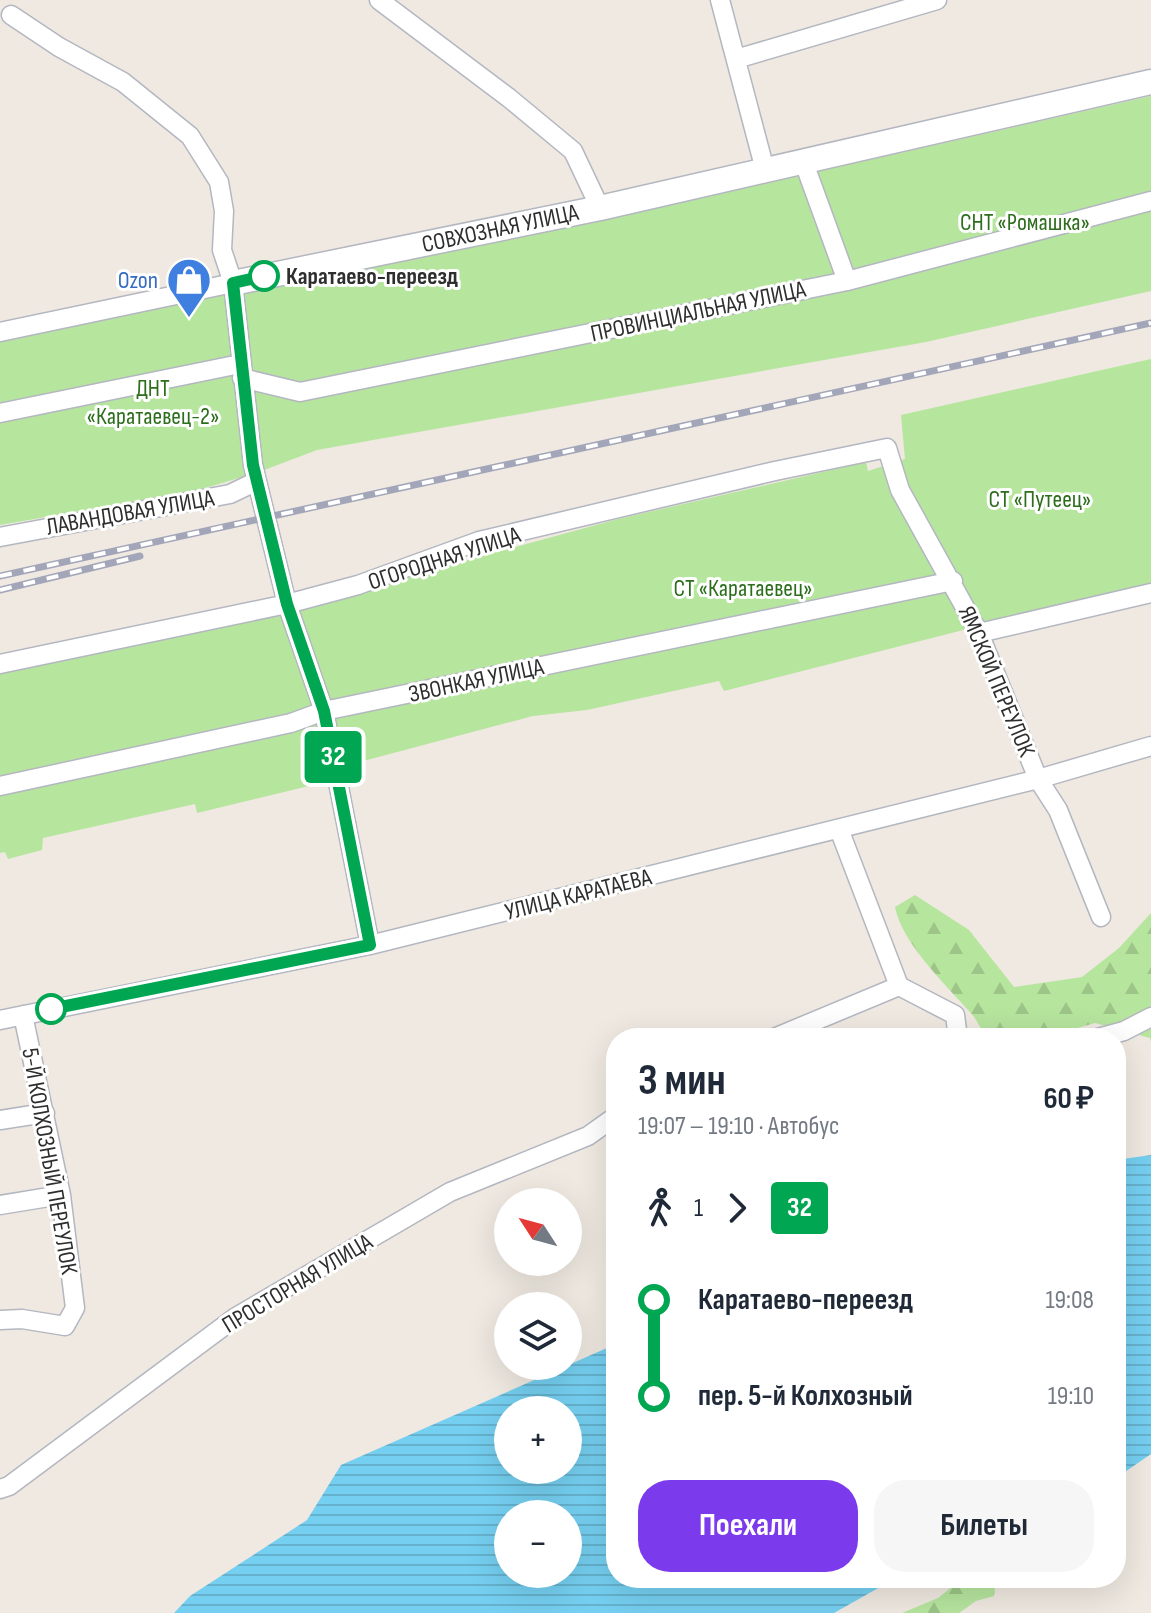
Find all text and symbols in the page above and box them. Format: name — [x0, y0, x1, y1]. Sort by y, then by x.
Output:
street label: СОВХОЗНАЯ УЛИЦА — [419, 198, 582, 259]
park label: СНТ «Ромашка» — [960, 208, 1090, 237]
shop icon: Ozon — [165, 256, 213, 319]
marker: Каратаево-переезд — [249, 261, 279, 291]
place label: Каратаево-переезд — [286, 262, 458, 291]
place label: Ozon — [118, 266, 158, 295]
street label: ПРОВИНЦИАЛЬНАЯ УЛИЦА — [588, 274, 809, 348]
park label: ДНТ «Каратаевец-2» — [87, 374, 219, 431]
street label: ЛАВАНДОВАЯ УЛИЦА — [44, 483, 217, 542]
park label: СТ «Путеец» — [989, 485, 1091, 514]
street label: ОГОРОДНАЯ УЛИЦА — [364, 520, 525, 597]
park label: СТ «Каратаевец» — [674, 574, 812, 603]
street label: ЯМСКОЙ ПЕРЕУЛОК — [952, 602, 1041, 761]
street label: ЗВОНКАЯ УЛИЦА — [406, 652, 547, 709]
line badge: 32 — [297, 731, 369, 783]
text: 32 — [321, 740, 345, 773]
street label: УЛИЦА КАРАТАЕВА — [502, 862, 655, 927]
unlabelled marker — [36, 994, 66, 1024]
street label: 5-Й КОЛХОЗНЫЙ ПЕРЕУЛОК — [15, 1046, 84, 1277]
text: 3 мин — [638, 1054, 726, 1107]
text: 60 ₽ — [1043, 1081, 1094, 1117]
text: 19:07 – 19:10 · Автобус — [638, 1111, 839, 1142]
icon: walk — [638, 1186, 682, 1230]
icon: forward — [715, 1186, 759, 1230]
north arrow — [494, 1188, 582, 1276]
map controls — [494, 1188, 582, 1588]
text: 32 — [787, 1191, 812, 1224]
text: 1 — [694, 1193, 703, 1224]
street label: ПРОСТОРНАЯ УЛИЦА — [217, 1227, 378, 1340]
text: Каратаево-переезд — [698, 1282, 913, 1318]
text: 19:08 — [1046, 1285, 1094, 1316]
button: layers — [494, 1292, 582, 1380]
text: пер. 5-й Колхозный — [698, 1378, 913, 1414]
text: 19:10 — [1048, 1381, 1094, 1412]
button: + — [494, 1396, 582, 1484]
button: Поехали — [638, 1480, 858, 1572]
button: Билеты — [874, 1480, 1094, 1572]
button: − — [494, 1500, 582, 1588]

